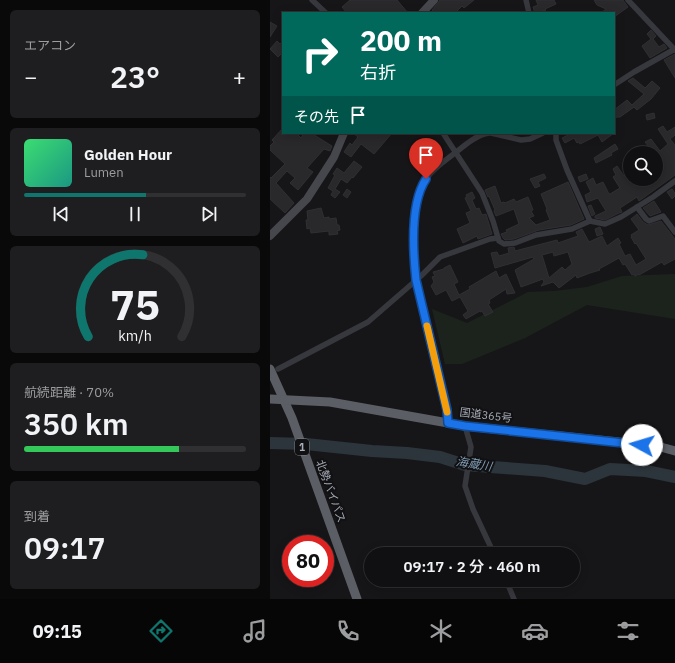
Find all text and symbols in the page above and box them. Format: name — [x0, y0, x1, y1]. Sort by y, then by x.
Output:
text: 200 m — [360, 22, 442, 59]
icon: right — [294, 28, 346, 80]
text: エアコン — [24, 37, 76, 54]
text: 23° — [110, 57, 160, 96]
text: 右折 — [360, 61, 396, 84]
text: − — [24, 62, 37, 91]
text: + — [233, 62, 246, 91]
icon: arrive — [347, 104, 369, 126]
text: その先 — [294, 107, 339, 126]
pin — [409, 138, 443, 179]
icon: arrive — [415, 144, 437, 166]
text: Golden Hour — [84, 145, 172, 164]
map controls — [623, 146, 663, 186]
button: search — [623, 146, 663, 186]
text: Lumen — [84, 164, 124, 181]
icon: previous — [50, 203, 72, 225]
icon: pause — [124, 203, 146, 225]
icon: next — [198, 203, 220, 225]
text: 75 — [110, 277, 160, 331]
text: km/h — [118, 326, 152, 345]
text: 航続距離 · 70% — [24, 384, 114, 401]
text: 350 km — [24, 404, 129, 443]
street label: 国道365号 — [459, 405, 513, 425]
position arrow — [621, 424, 663, 466]
road number: 1 — [295, 439, 309, 455]
water label: 海蔵川 — [455, 453, 495, 474]
street label: 北勢バイパス — [313, 458, 349, 524]
text: 到着 — [24, 508, 50, 525]
text: 09:17 — [24, 528, 106, 567]
speed limit sign: 80 — [282, 535, 334, 587]
text: 09:17 · 2 分 · 460 m — [404, 557, 540, 576]
icon: directions — [147, 617, 175, 645]
icon: music — [241, 617, 269, 645]
icon: phone — [334, 617, 362, 645]
icon: climate — [427, 617, 455, 645]
icon: car — [521, 617, 549, 645]
icon: filters — [614, 617, 642, 645]
text: 09:15 — [33, 620, 82, 643]

